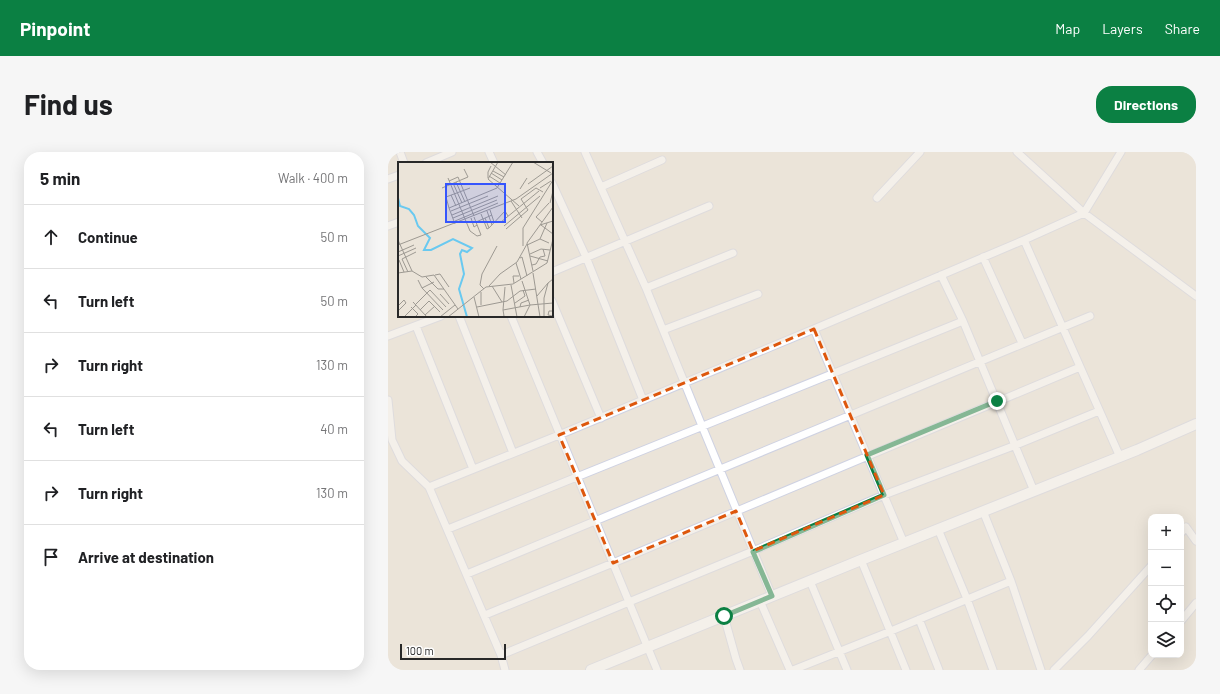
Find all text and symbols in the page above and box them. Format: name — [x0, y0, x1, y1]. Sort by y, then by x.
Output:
text: Pinpoint — [20, 17, 90, 40]
text: Map — [1055, 20, 1080, 37]
text: Layers — [1102, 20, 1143, 37]
text: Share — [1165, 20, 1200, 37]
button: Directions — [1096, 86, 1196, 123]
text: Find us — [24, 87, 113, 121]
inset map — [398, 162, 553, 317]
text: 5 min — [40, 168, 80, 188]
text: Walk · 400 m — [278, 170, 348, 186]
icon: ahead — [40, 226, 62, 248]
text: Continue — [78, 228, 138, 246]
text: 50 m — [321, 229, 348, 245]
icon: left — [40, 290, 62, 312]
text: Turn left — [78, 292, 134, 310]
text: 50 m — [321, 293, 348, 309]
icon: right — [40, 354, 62, 376]
text: Turn right — [78, 356, 143, 374]
text: 130 m — [316, 357, 348, 373]
route end — [988, 392, 1006, 410]
icon: left — [40, 418, 62, 440]
text: Turn left — [78, 420, 134, 438]
text: 40 m — [320, 421, 348, 437]
icon: right — [40, 482, 62, 504]
text: Turn right — [78, 484, 143, 502]
text: 130 m — [316, 485, 348, 501]
map controls — [1148, 514, 1184, 658]
button: + — [1148, 514, 1184, 550]
icon: arrive — [40, 546, 62, 568]
text: Arrive at destination — [78, 548, 214, 566]
button: − — [1148, 550, 1184, 586]
button: locate — [1148, 586, 1184, 622]
route start — [715, 607, 733, 625]
button: layers — [1148, 622, 1184, 658]
scale bar — [400, 642, 506, 661]
text: 100 m — [406, 644, 434, 657]

